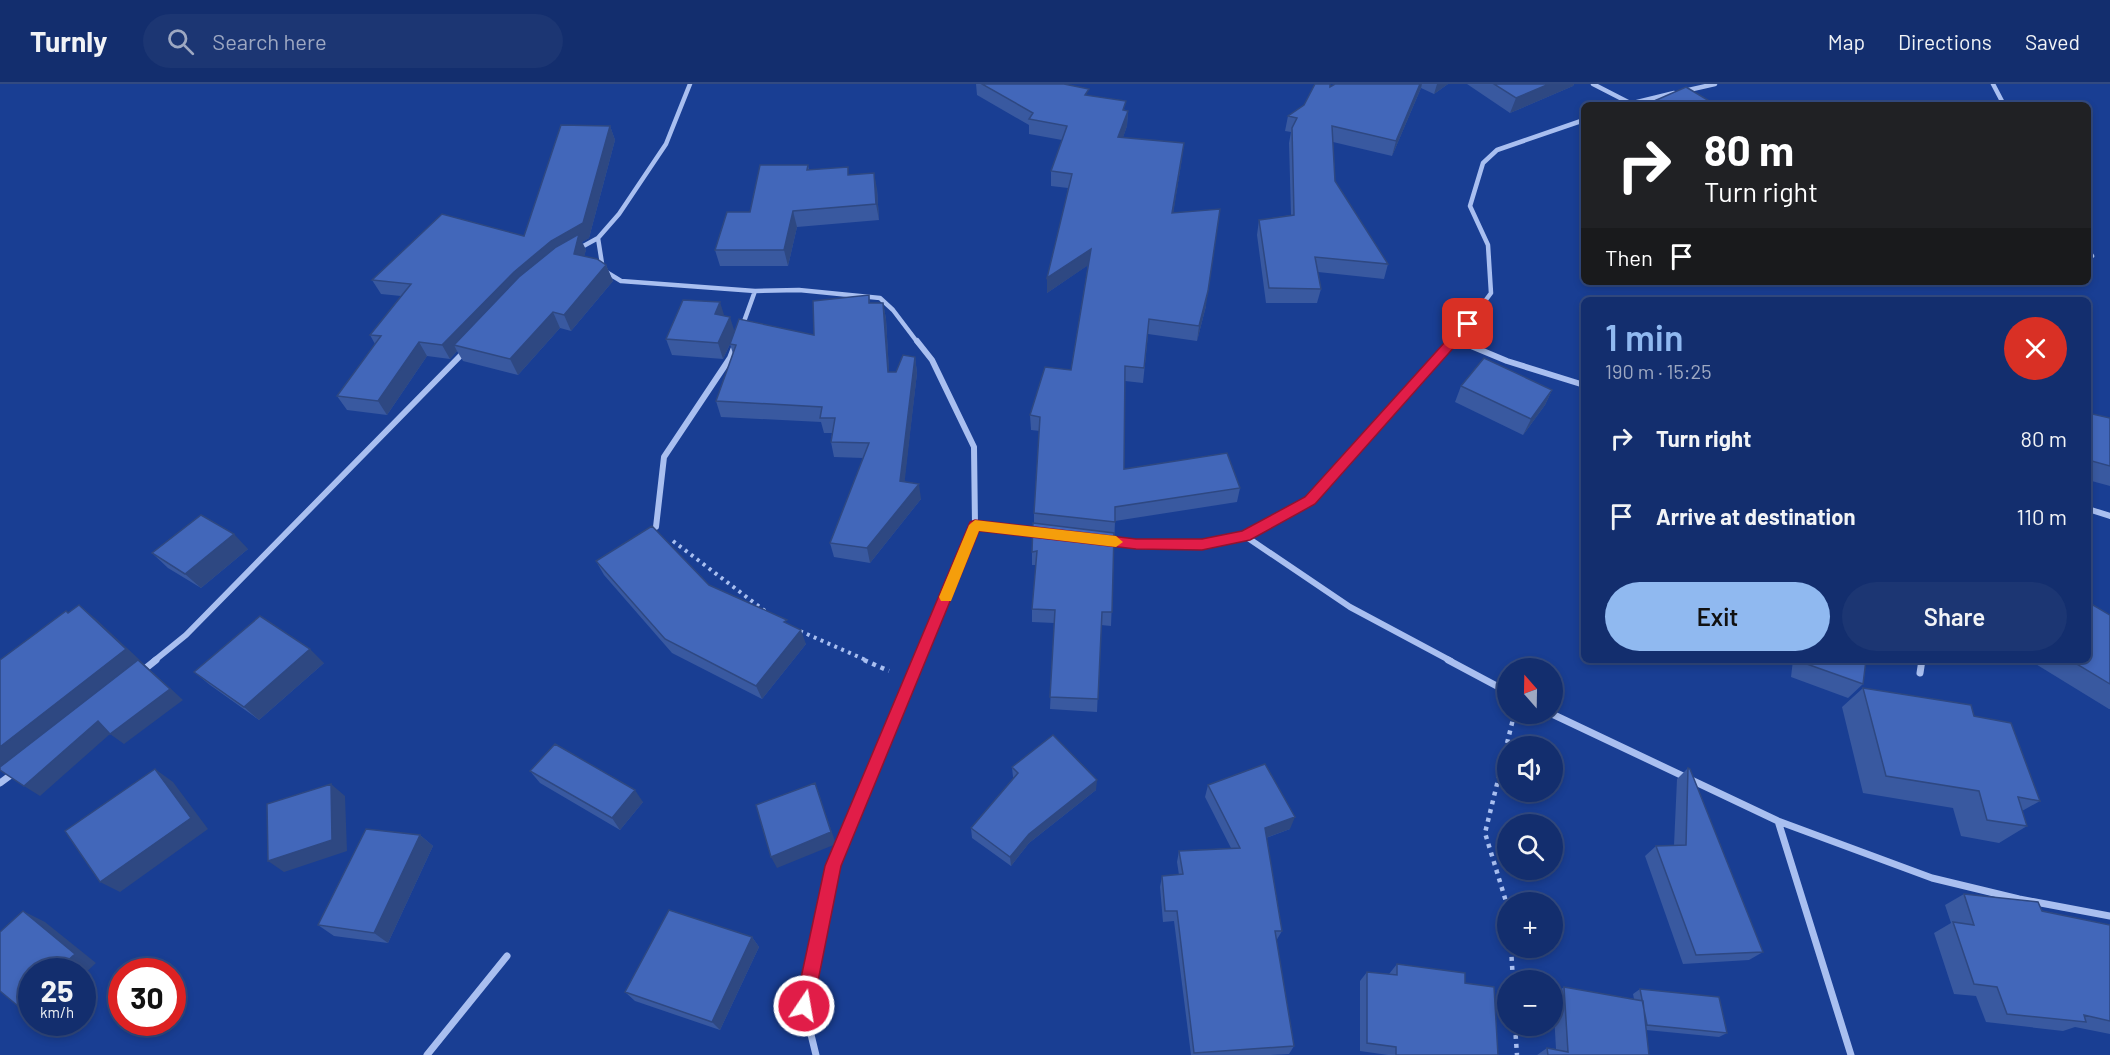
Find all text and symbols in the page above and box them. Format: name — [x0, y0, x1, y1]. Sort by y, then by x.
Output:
search box — [143, 14, 563, 68]
text: Turnly — [30, 24, 107, 58]
icon: search — [164, 25, 197, 58]
text: Search here — [212, 28, 327, 54]
text: Map — [1828, 29, 1865, 54]
text: Directions — [1898, 29, 1992, 54]
text: Saved — [2025, 29, 2080, 54]
text: 80 m — [1704, 124, 1794, 174]
icon: right — [1605, 126, 1683, 204]
text: Turn right — [1704, 175, 1818, 207]
icon: arrive — [1665, 240, 1698, 273]
text: Then — [1605, 244, 1653, 270]
pin — [1442, 298, 1493, 349]
icon: arrive — [1451, 307, 1484, 340]
text: 1 min — [1605, 315, 1684, 358]
button: close — [2004, 317, 2067, 380]
text: 190 m · 15:25 — [1605, 359, 1712, 383]
icon: right — [1605, 422, 1638, 455]
text: Turn right — [1656, 425, 1751, 451]
text: 80 m — [2021, 425, 2067, 451]
icon: arrive — [1605, 500, 1638, 533]
text: Arrive at destination — [1656, 503, 1855, 529]
text: 110 m — [2017, 503, 2067, 529]
button: Exit — [1605, 582, 1830, 651]
button: Share — [1842, 582, 2067, 651]
north arrow — [1497, 658, 1563, 724]
map controls — [1497, 658, 1563, 1036]
button: sound — [1497, 736, 1563, 802]
button: search — [1497, 814, 1563, 880]
button: + — [1497, 892, 1563, 958]
speed limit sign: 30 — [108, 958, 186, 1036]
button: − — [1497, 970, 1563, 1036]
text: 25 — [41, 972, 73, 1008]
position arrow — [772, 974, 836, 1038]
text: km/h — [40, 1003, 74, 1021]

